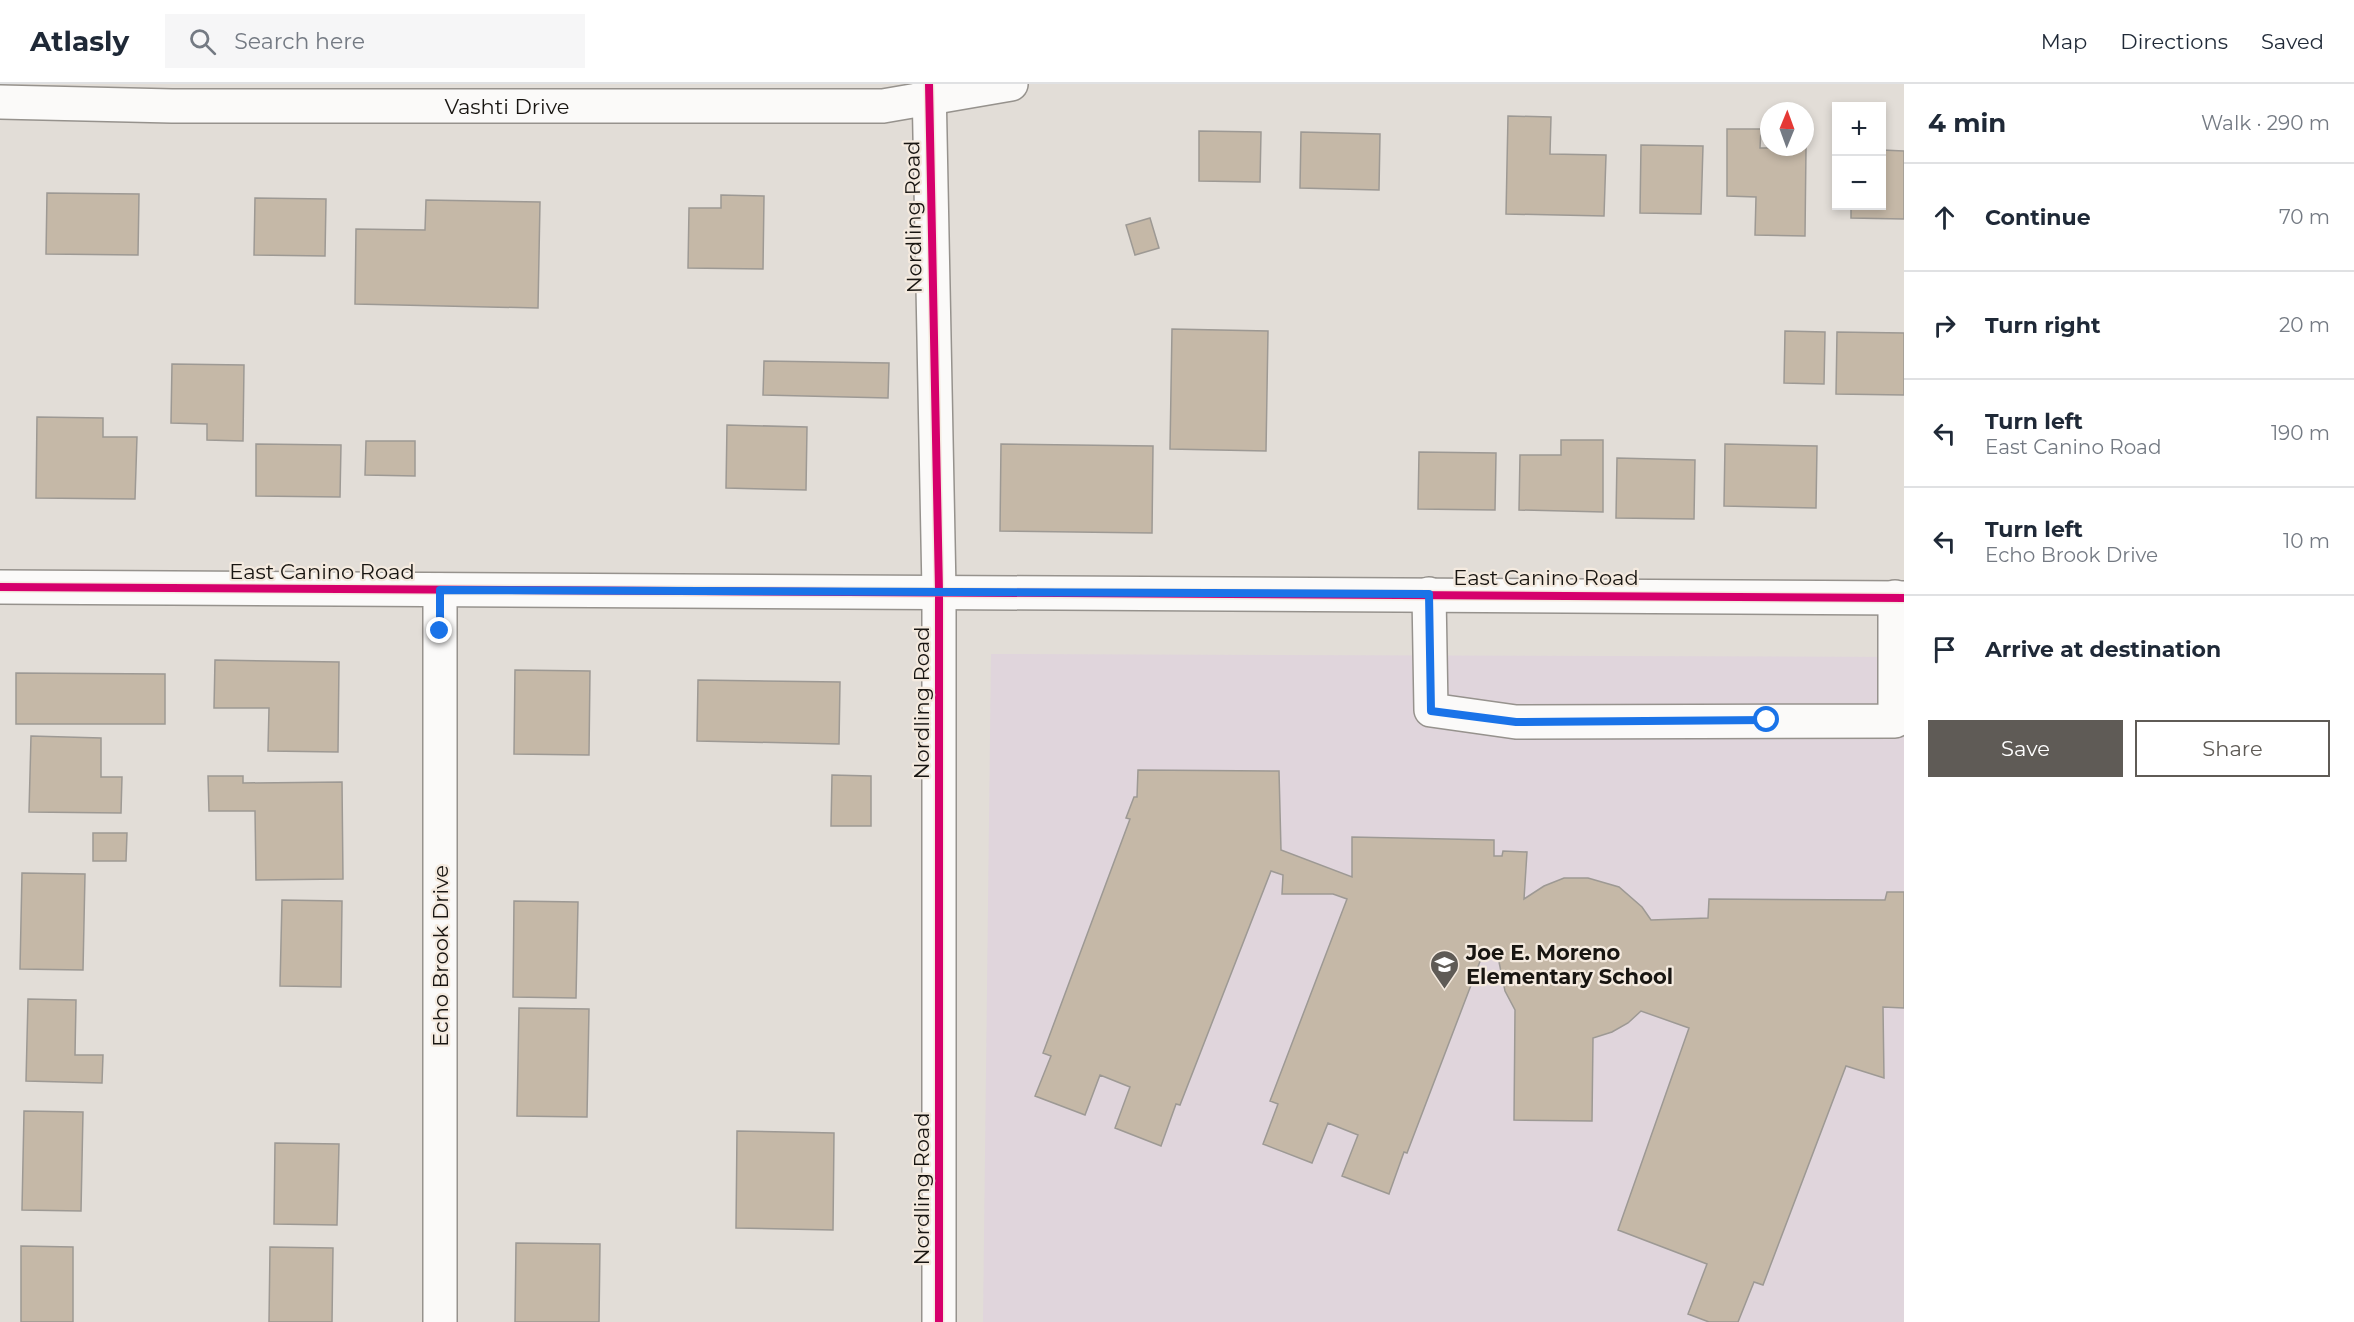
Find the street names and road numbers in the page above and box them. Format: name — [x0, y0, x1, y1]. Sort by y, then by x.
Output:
street label: Vashti Drive — [444, 94, 570, 119]
street label: Nordling Road — [899, 140, 927, 294]
street label: East Canino Road — [229, 559, 415, 584]
street label: East Canino Road — [1453, 565, 1639, 590]
street label: Nordling Road — [909, 627, 934, 779]
street label: Echo Brook Drive — [428, 865, 453, 1047]
street label: Nordling Road — [909, 1113, 934, 1265]

